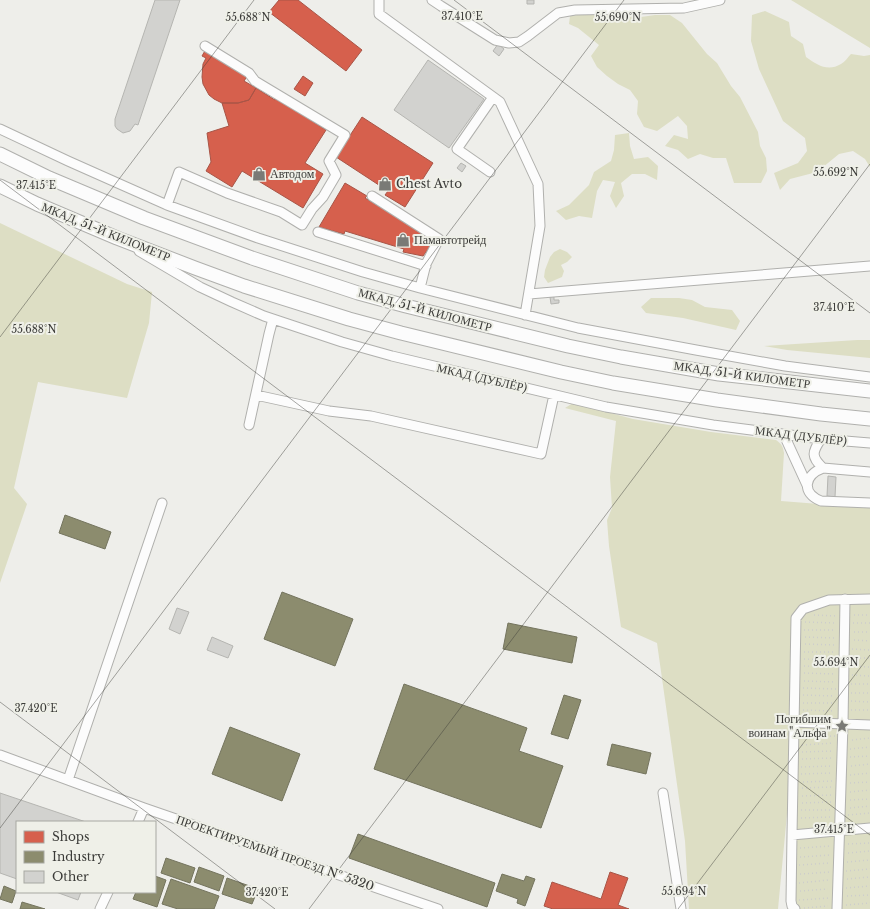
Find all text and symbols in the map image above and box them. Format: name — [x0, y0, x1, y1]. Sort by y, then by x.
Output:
text: 37.410°E — [441, 10, 483, 23]
text: 55.688°N — [226, 11, 270, 24]
text: 55.690°N — [595, 11, 641, 24]
shop icon: Автодом — [251, 166, 267, 182]
place label: Автодом — [270, 166, 315, 181]
text: 55.692°N — [813, 166, 859, 179]
shop icon: Chest Avto — [377, 176, 393, 192]
place label: Chest Avto — [396, 176, 462, 191]
text: 37.415°E — [16, 179, 56, 192]
street label: МКАД, 51-Й КИЛОМЕТР — [40, 199, 173, 264]
shop icon: Памавтотрейд — [395, 232, 411, 248]
place label: Памавтотрейд — [414, 232, 486, 247]
street label: МКАД, 51-Й КИЛОМЕТР — [357, 284, 494, 335]
text: 37.410°E — [813, 301, 855, 314]
text: 55.688°N — [12, 323, 56, 336]
street label: МКАД, 51-Й КИЛОМЕТР — [673, 358, 812, 392]
street label: МКАД (ДУБЛЁР) — [435, 360, 529, 395]
street label: МКАД (ДУБЛЁР) — [754, 422, 848, 449]
text: 55.694°N — [814, 656, 858, 669]
text: 37.420°E — [14, 702, 58, 715]
place label: Погибшим воинам "Альфа" — [748, 711, 831, 740]
place icon: Погибшим воинам "Альфа" — [834, 718, 850, 734]
street label: ПРОЕКТИРУЕМЫЙ ПРОЕЗД № 5320 — [174, 811, 376, 894]
legend — [16, 821, 156, 893]
text: 37.415°E — [814, 823, 854, 836]
text: Shops — [52, 829, 89, 844]
text: Industry — [52, 849, 105, 864]
text: Other — [52, 869, 89, 884]
text: 55.694°N — [662, 885, 706, 898]
text: 37.420°E — [245, 886, 289, 899]

